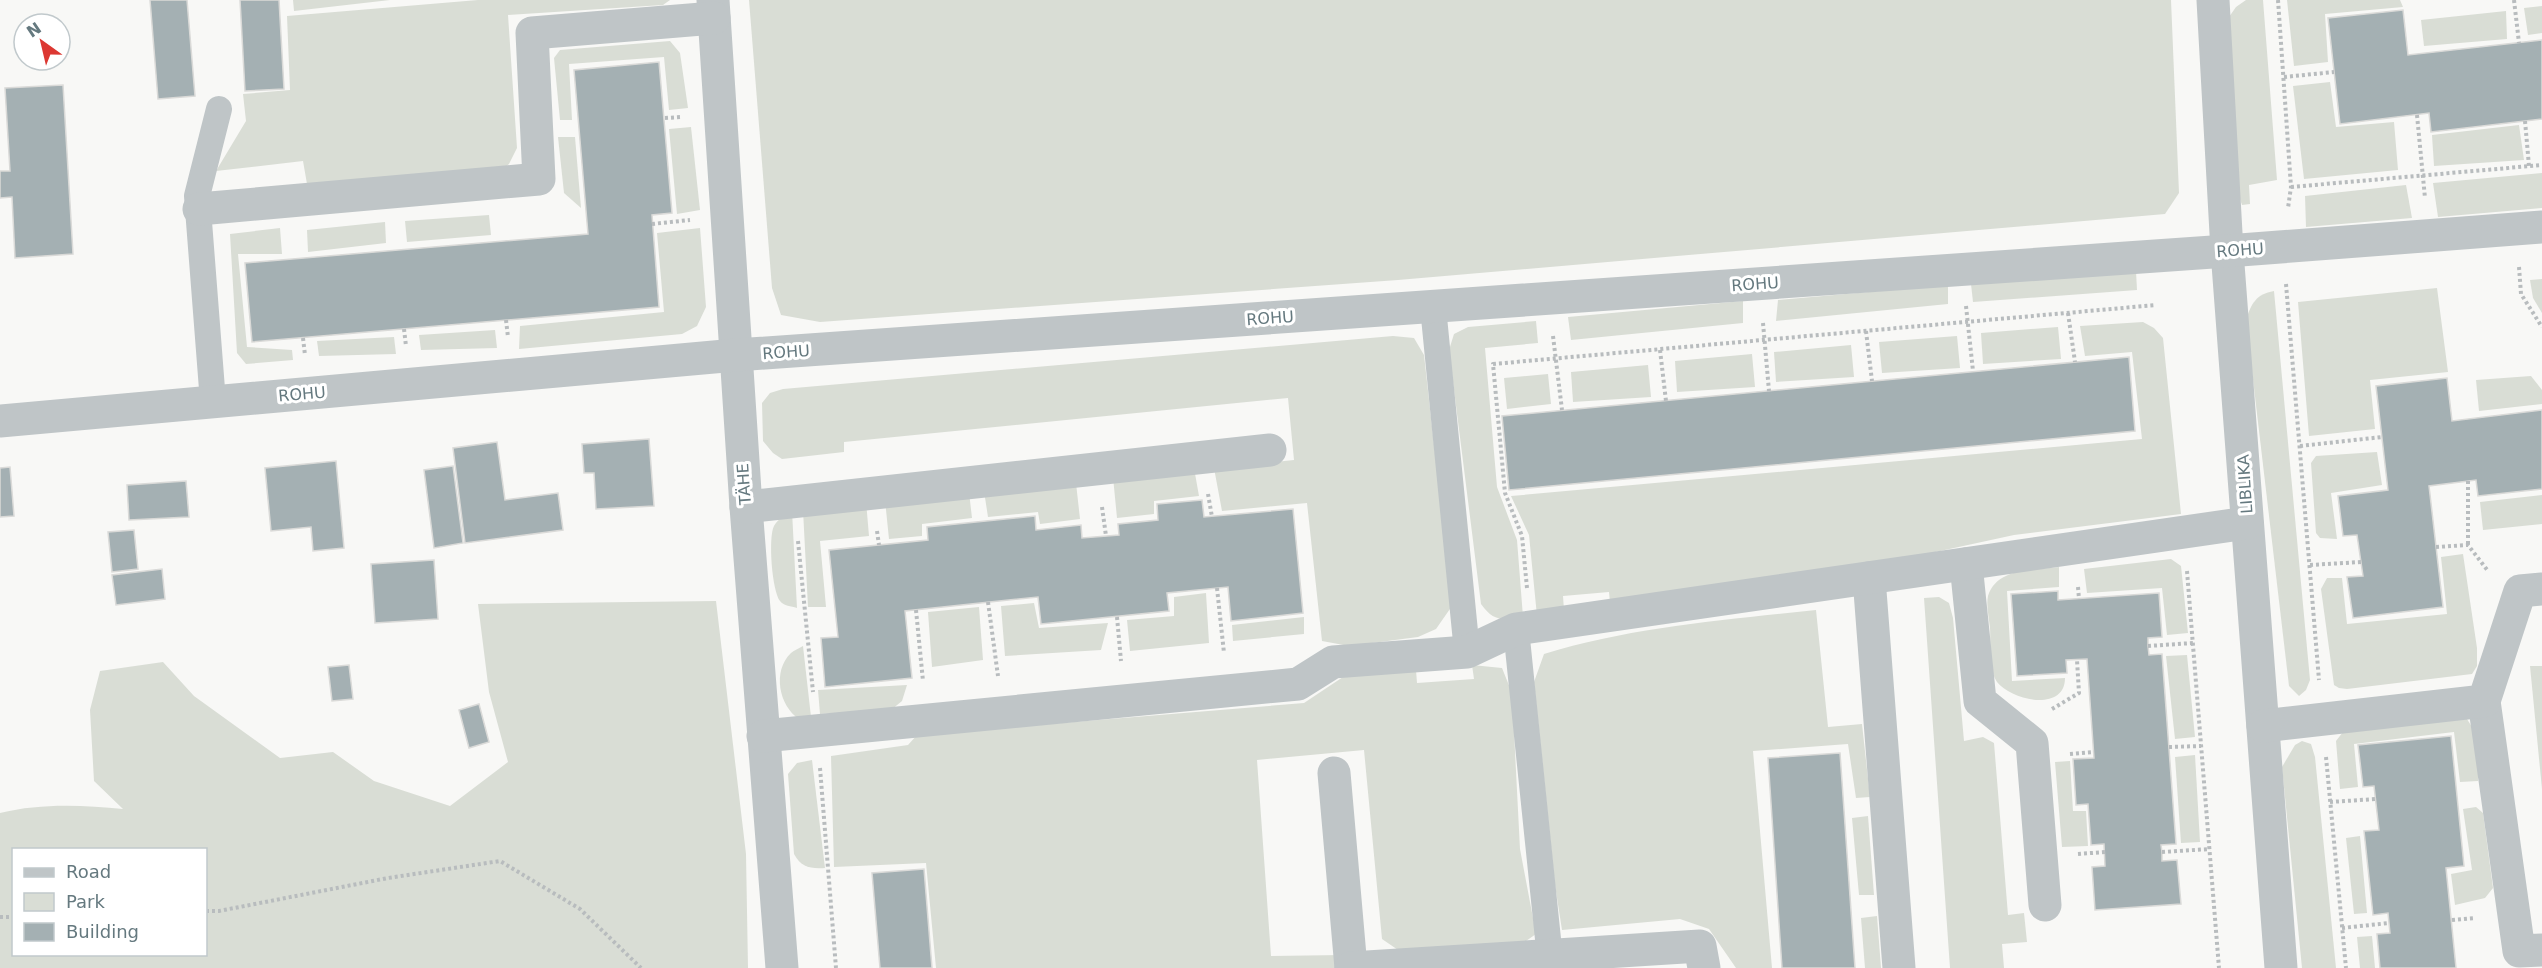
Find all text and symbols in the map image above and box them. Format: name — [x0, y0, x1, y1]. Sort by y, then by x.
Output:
north arrow — [12, 12, 72, 72]
text: N — [23, 18, 45, 42]
street label: ROHU — [2216, 239, 2264, 261]
street label: ROHU — [1731, 273, 1779, 295]
street label: ROHU — [1246, 307, 1294, 329]
street label: ROHU — [762, 341, 810, 363]
street label: ROHU — [278, 382, 326, 406]
street label: LIBLIKA — [2233, 454, 2257, 514]
street label: TÄHE — [733, 463, 755, 506]
legend — [12, 848, 207, 956]
text: Road — [66, 861, 111, 882]
text: Park — [66, 891, 105, 912]
text: Building — [66, 921, 139, 942]

